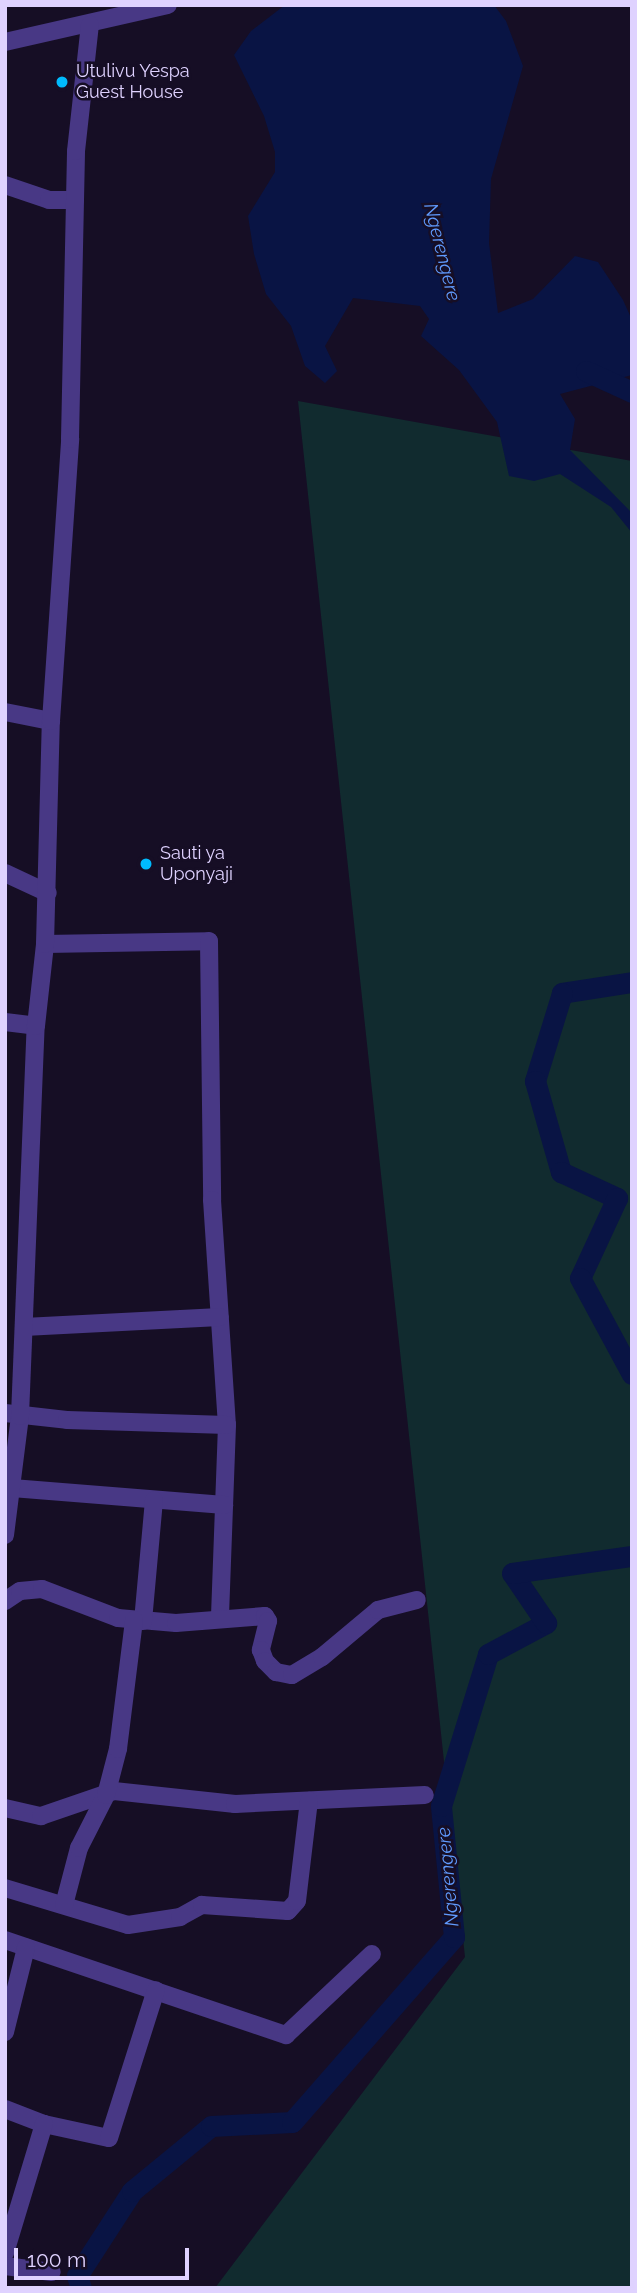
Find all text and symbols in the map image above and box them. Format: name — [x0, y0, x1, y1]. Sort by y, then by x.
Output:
place label: Utulivu Yespa Guest House — [76, 61, 190, 104]
marker: Utulivu Yespa Guest House — [54, 74, 70, 90]
water label: Ngerengere — [419, 201, 465, 303]
place label: Sauti ya Uponyaji — [160, 843, 233, 886]
marker: Sauti ya Uponyaji — [138, 856, 154, 872]
water label: Ngerengere — [432, 1826, 464, 1928]
scale bar — [18, 2234, 192, 2278]
text: 100 m — [27, 2247, 86, 2272]

